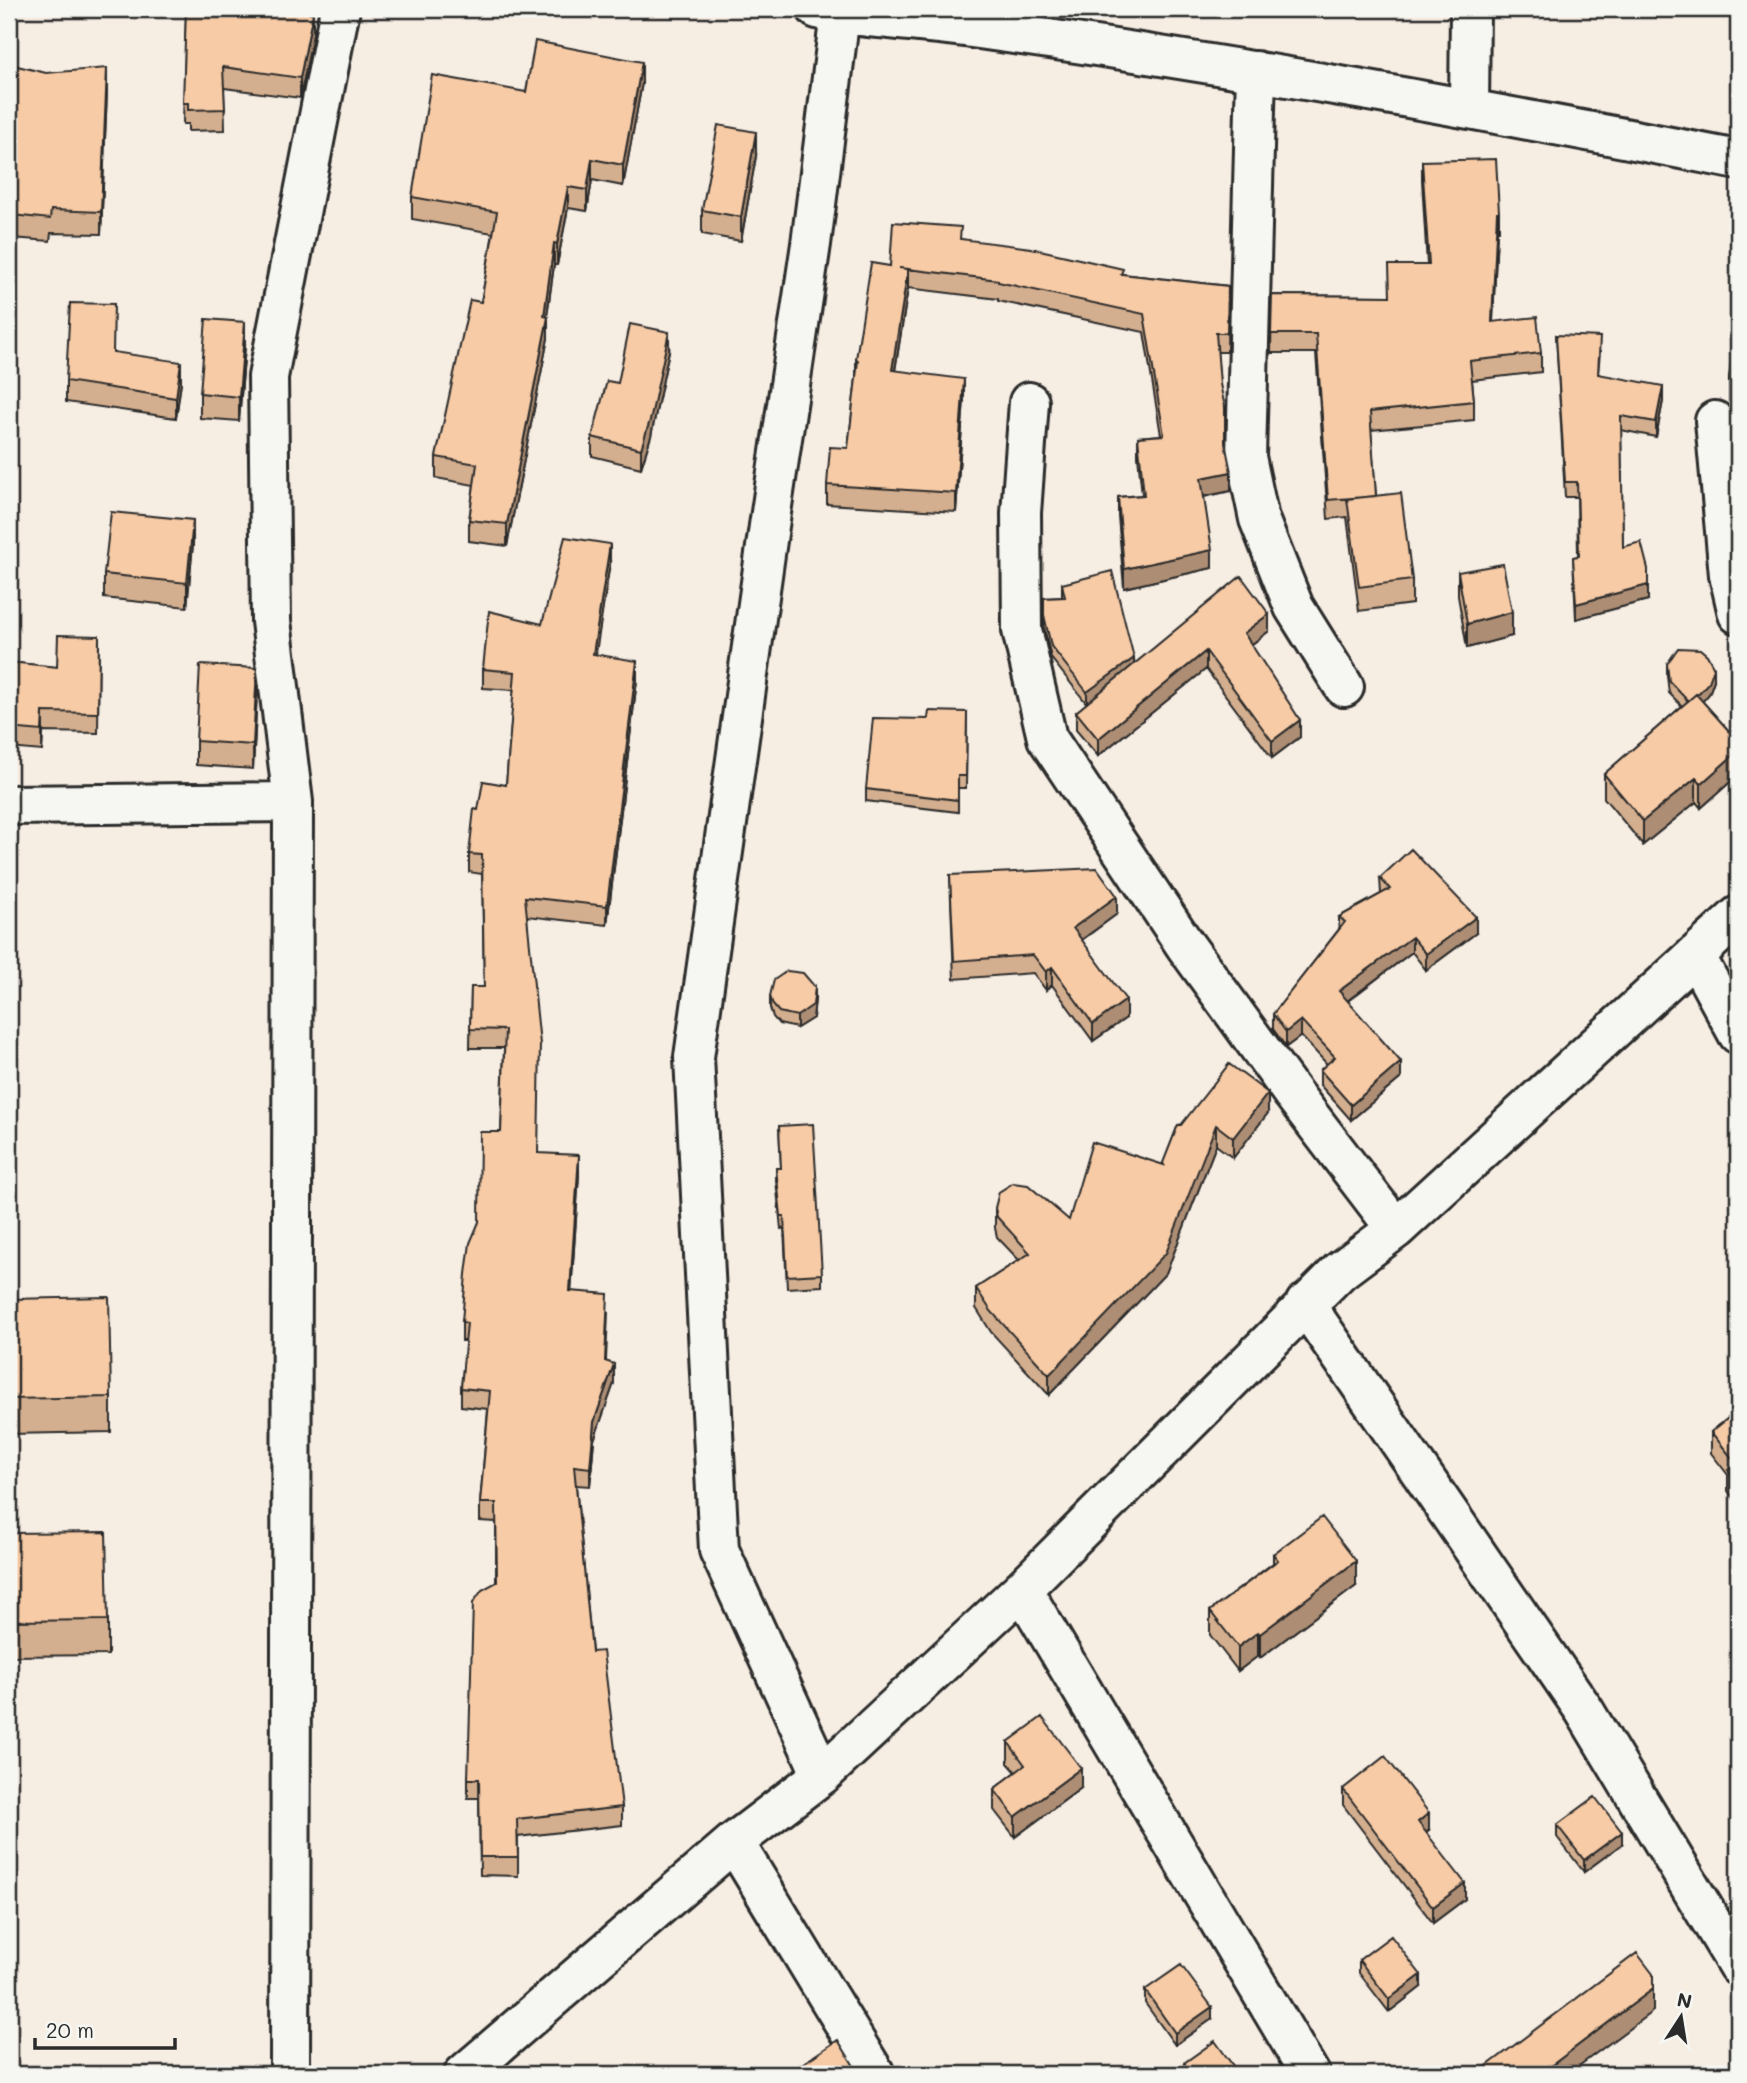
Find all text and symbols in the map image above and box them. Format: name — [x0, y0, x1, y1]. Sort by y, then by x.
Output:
north arrow — [1646, 1982, 1716, 2052]
text: N — [1675, 1986, 1694, 2014]
scale bar — [35, 2006, 175, 2050]
text: 20 m — [46, 2016, 94, 2043]

